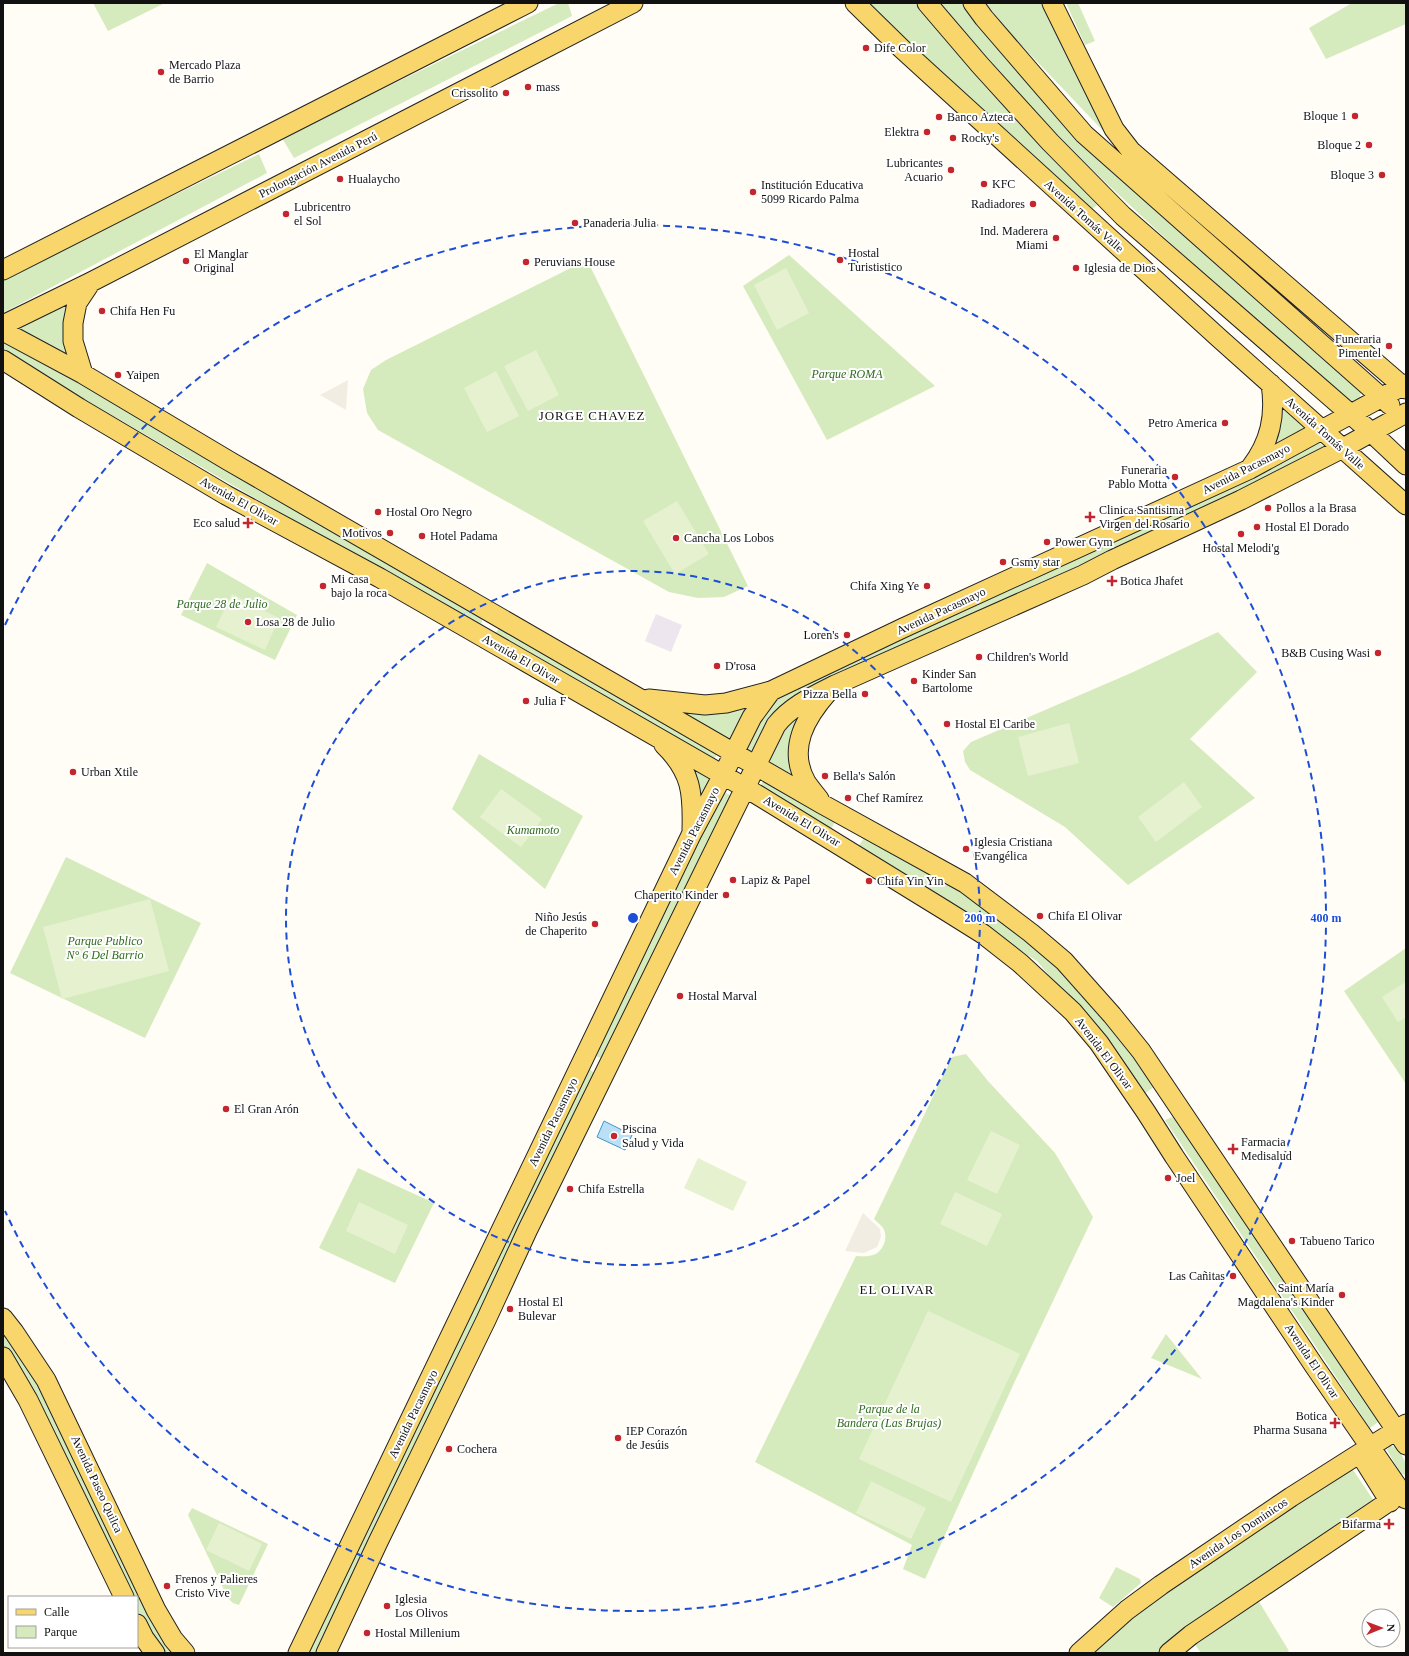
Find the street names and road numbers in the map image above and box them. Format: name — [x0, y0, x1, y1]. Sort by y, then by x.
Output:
street label: Prolongación Avenida Perú — [256, 129, 380, 201]
street label: Avenida Tomás Valle — [1041, 177, 1127, 255]
street label: Avenida Tomás Valle — [1282, 394, 1368, 472]
street label: Avenida Pacasmayo — [1200, 441, 1292, 497]
street label: Avenida El Olivar — [198, 474, 280, 528]
street label: Avenida Pacasmayo — [894, 584, 988, 638]
street label: Avenida El Olivar — [480, 631, 562, 687]
street label: Avenida Pacasmayo — [666, 785, 722, 877]
street label: Avenida El Olivar — [761, 793, 843, 849]
street label: Avenida El Olivar — [1072, 1014, 1136, 1092]
street label: Avenida Pacasmayo — [526, 1075, 580, 1169]
street label: Avenida El Olivar — [1282, 1321, 1342, 1401]
street label: Avenida Pacasmayo — [386, 1367, 440, 1461]
street label: Avenida Paseo Quilca — [68, 1433, 126, 1535]
street label: Avenida Los Dominicos — [1186, 1494, 1290, 1571]

